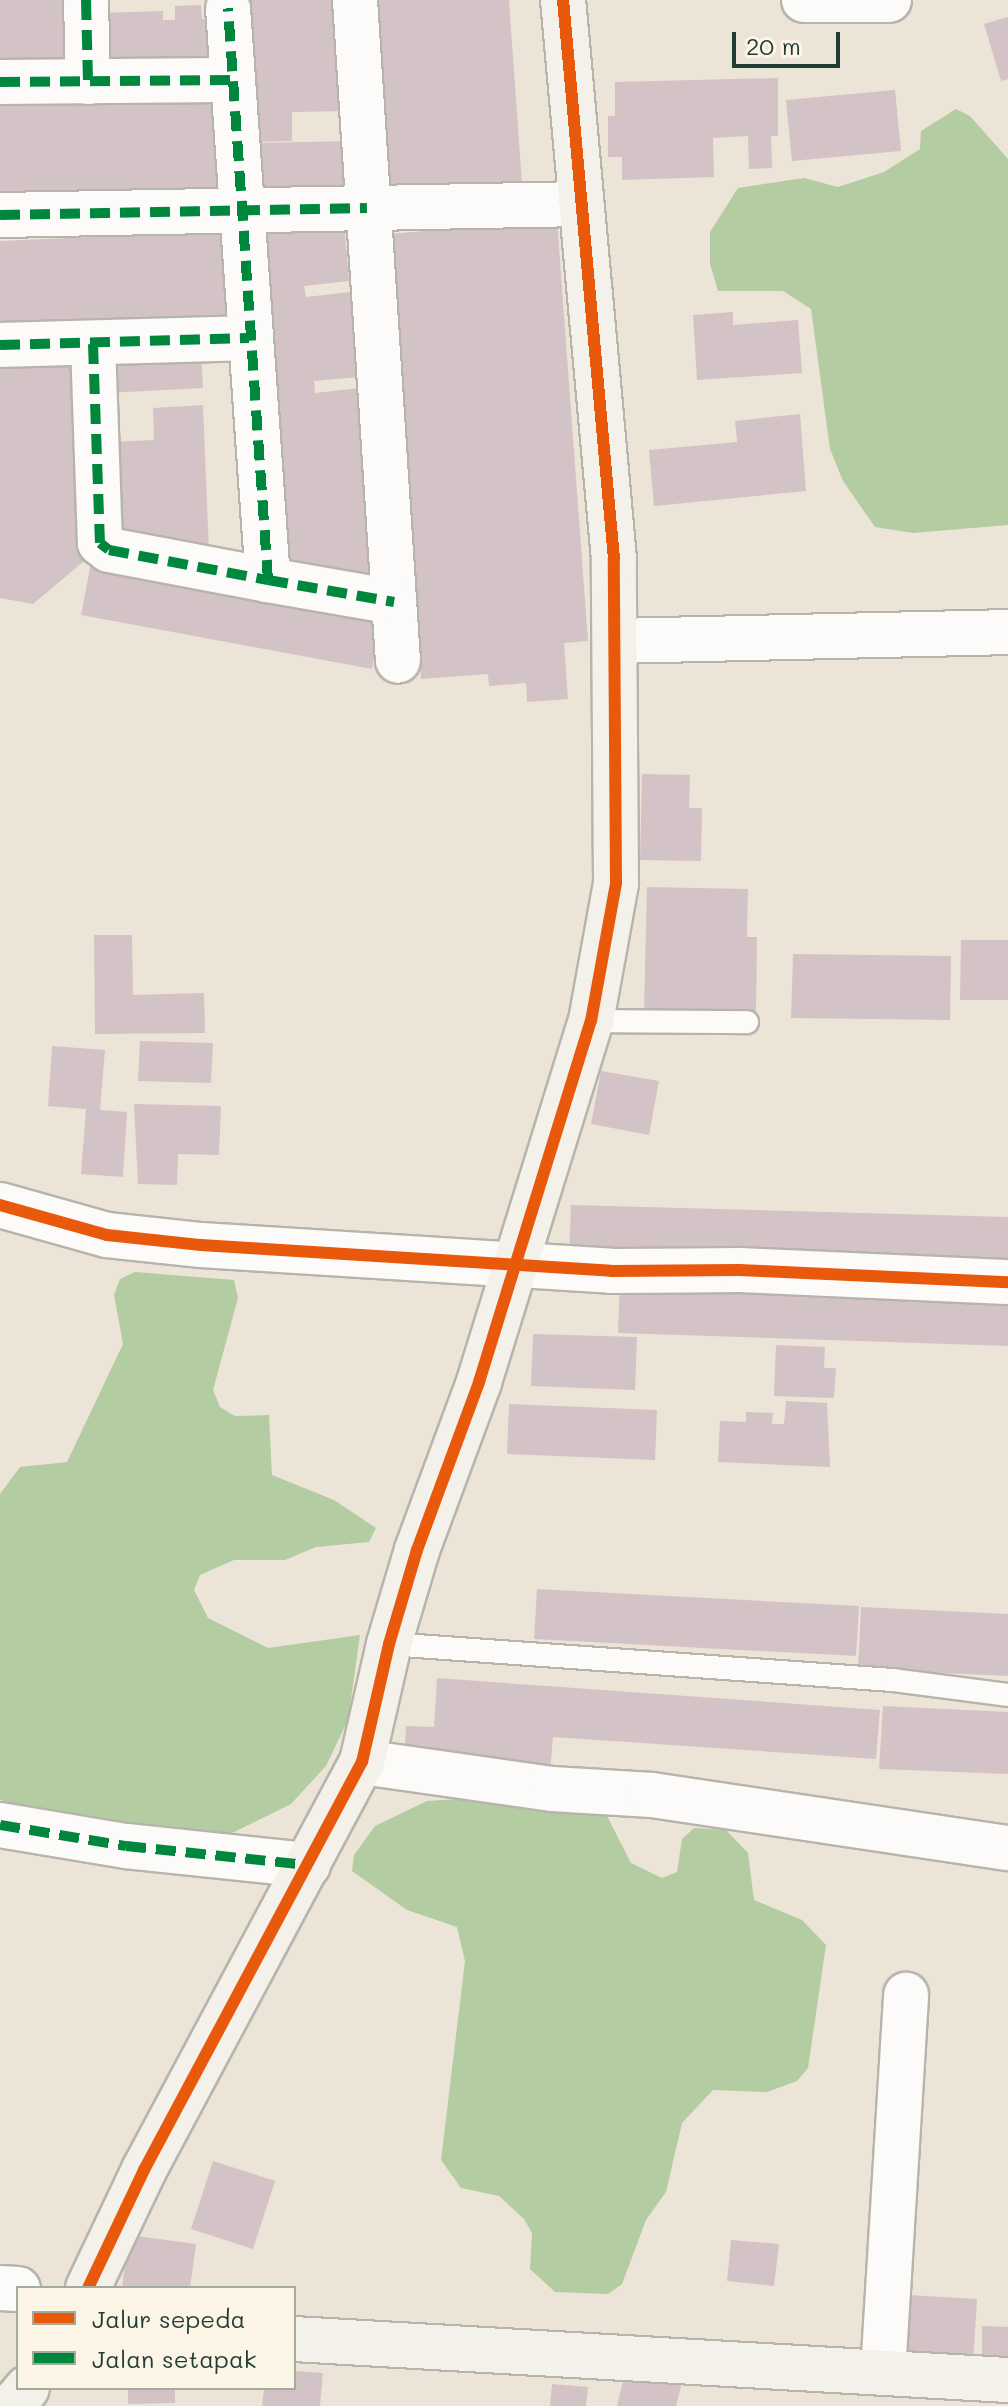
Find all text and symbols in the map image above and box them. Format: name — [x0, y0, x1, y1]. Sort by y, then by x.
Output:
scale bar — [736, 16, 844, 66]
text: 20 m — [746, 30, 801, 61]
legend — [16, 2286, 296, 2390]
text: Jalur sepeda — [92, 2303, 245, 2334]
text: Jalan setapak — [92, 2343, 257, 2374]

